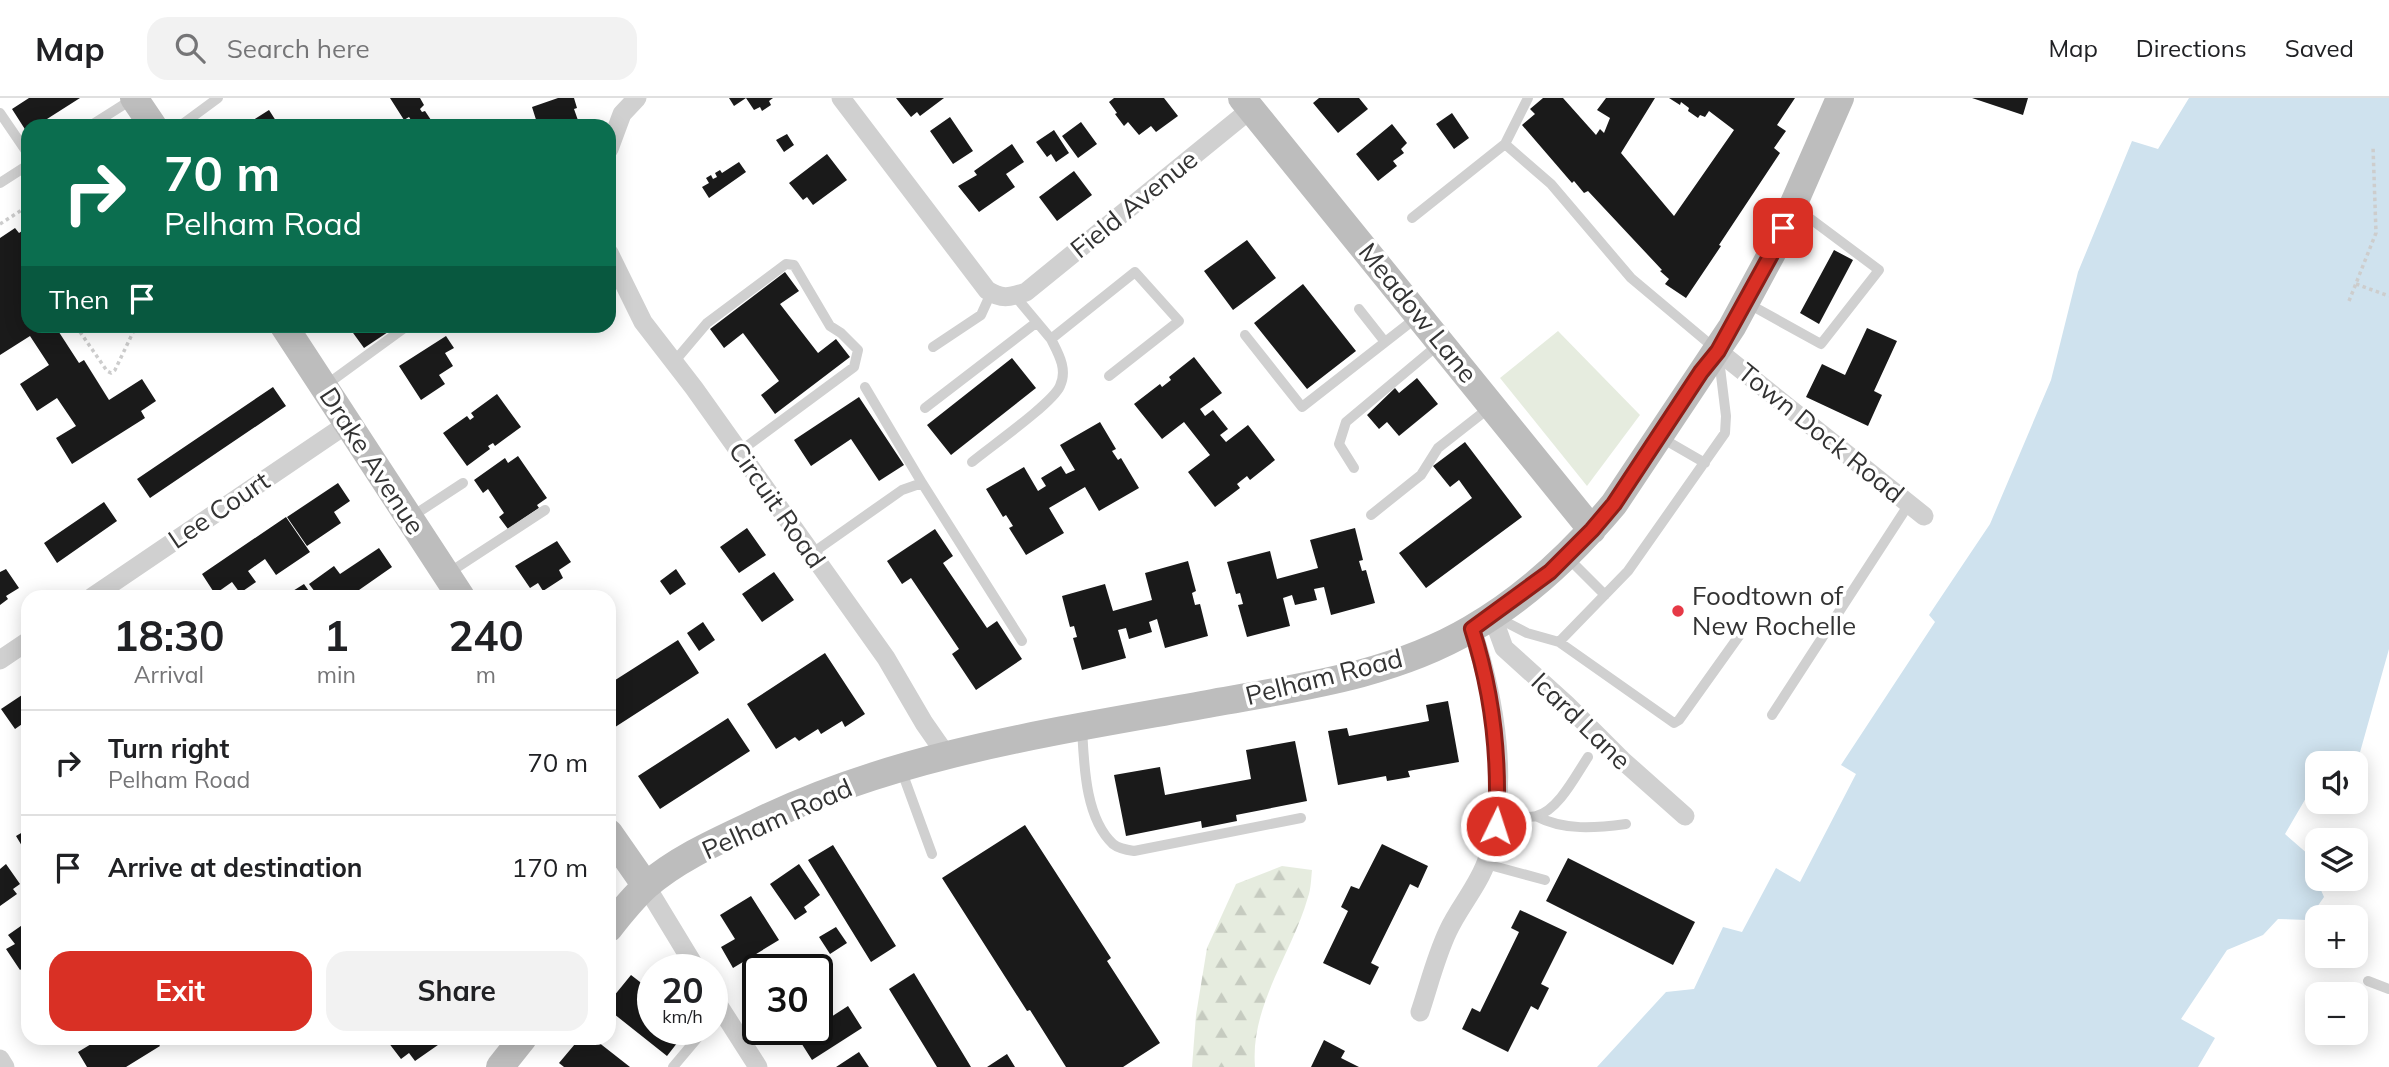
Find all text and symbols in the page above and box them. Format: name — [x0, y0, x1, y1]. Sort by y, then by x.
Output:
search box — [147, 17, 637, 80]
text: Map — [35, 28, 105, 69]
icon: search — [171, 29, 209, 67]
text: Search here — [227, 32, 370, 65]
text: Map — [2048, 33, 2098, 63]
text: Directions — [2136, 33, 2247, 63]
text: Saved — [2285, 33, 2354, 63]
text: 70 m — [164, 142, 280, 203]
street label: Field Avenue — [1063, 142, 1204, 265]
icon: right — [49, 147, 140, 238]
pin — [1753, 198, 1813, 258]
text: Pelham Road — [164, 203, 362, 243]
icon: arrive — [1764, 209, 1802, 247]
street label: Meadow Lane — [1352, 236, 1485, 389]
icon: arrive — [123, 280, 161, 318]
text: Then — [49, 283, 109, 316]
street label: Town Dock Road — [1732, 356, 1911, 510]
street label: Drake Avenue — [313, 381, 432, 541]
street label: Circuit Road — [722, 435, 833, 574]
street label: Lee Court — [162, 464, 276, 555]
place label: Foodtown of New Rochelle — [1692, 579, 1856, 642]
marker: Foodtown of New Rochelle — [1670, 603, 1686, 619]
text: 18:30 — [113, 609, 224, 662]
text: 1 — [324, 609, 349, 662]
text: 240 — [448, 609, 524, 662]
street label: Pelham Road — [1242, 641, 1406, 712]
text: Arrival — [134, 660, 204, 689]
text: min — [317, 660, 356, 689]
text: m — [476, 660, 496, 689]
street label: Icard Lane — [1525, 665, 1638, 776]
text: Turn right — [108, 732, 229, 765]
icon: right — [49, 744, 87, 782]
text: 70 m — [527, 746, 588, 779]
map controls — [2305, 751, 2368, 1045]
button: sound — [2305, 751, 2368, 814]
text: Pelham Road — [108, 765, 250, 794]
street label: Pelham Road — [697, 771, 857, 866]
position arrow — [1459, 789, 1533, 863]
button: layers — [2305, 828, 2368, 891]
icon: arrive — [49, 849, 87, 887]
text: Arrive at destination — [108, 851, 363, 884]
text: 170 m — [512, 851, 588, 884]
button: + — [2305, 905, 2368, 968]
button: Exit — [49, 951, 312, 1031]
button: Share — [326, 951, 588, 1031]
speed limit sign: 30 — [742, 954, 833, 1045]
text: 20 — [661, 968, 704, 1012]
button: − — [2305, 982, 2368, 1045]
text: km/h — [662, 1005, 703, 1028]

